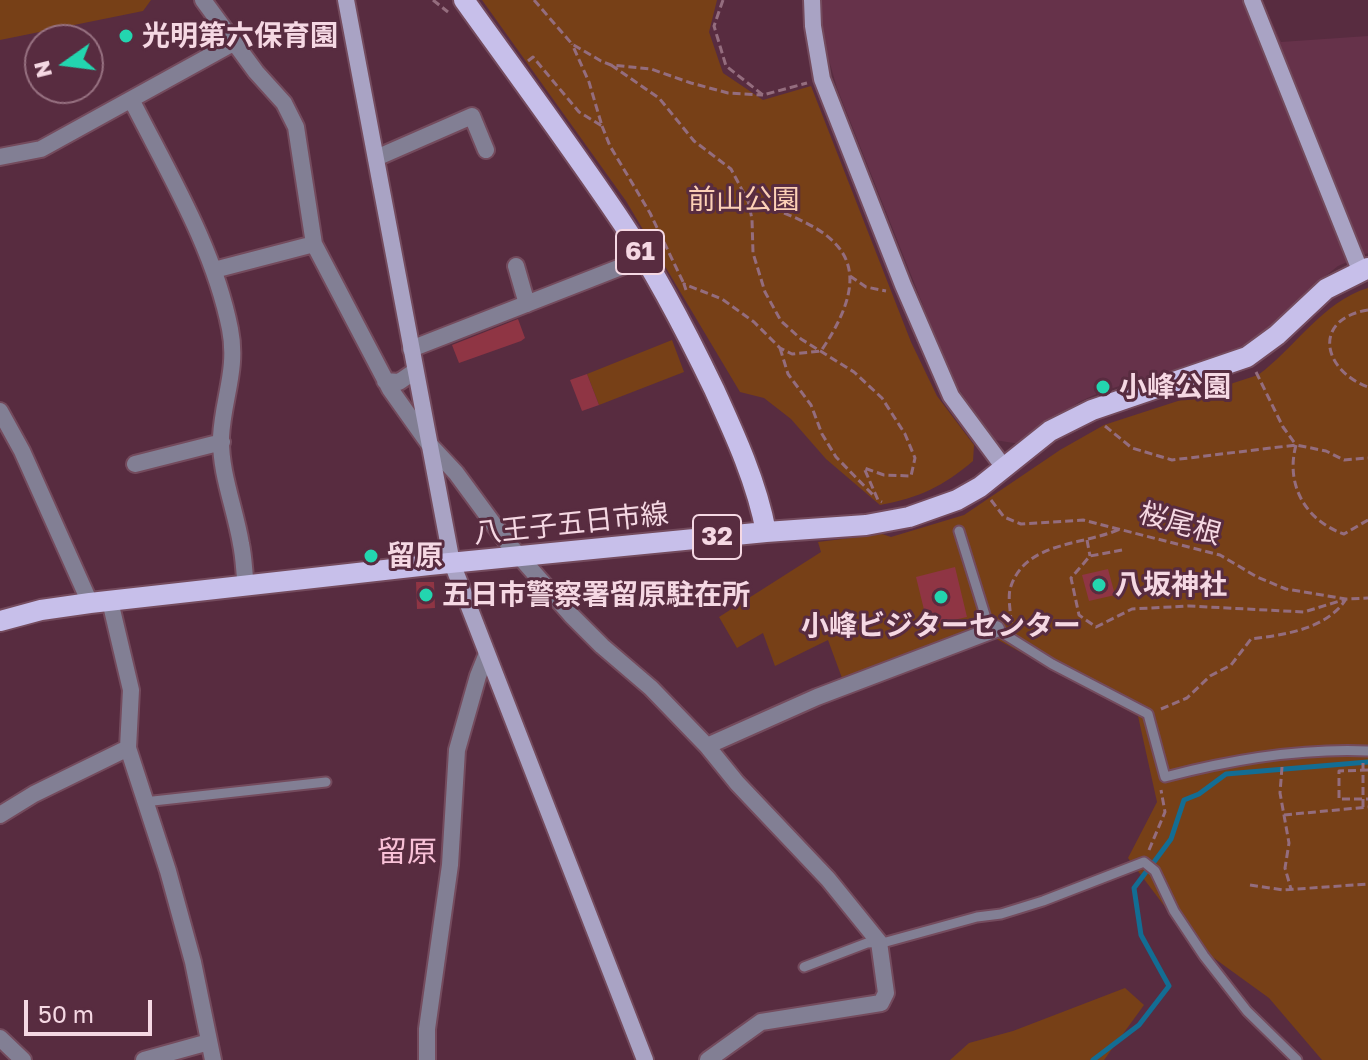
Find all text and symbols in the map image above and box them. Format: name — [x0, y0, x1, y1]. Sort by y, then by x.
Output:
place label: 光明第六保育園 — [142, 19, 338, 53]
north arrow — [24, 24, 104, 104]
marker: 光明第六保育園 — [117, 27, 135, 45]
text: N — [27, 58, 57, 81]
park label: 前山公園 — [688, 183, 800, 217]
road number: 61 — [616, 230, 664, 274]
place label: 小峰公園 — [1119, 370, 1231, 404]
marker: 小峰公園 — [1094, 378, 1112, 396]
street label: 桜尾根 — [1135, 496, 1225, 552]
street label: 八王子五日市線 — [472, 497, 670, 551]
road number: 32 — [693, 515, 741, 559]
place label: 留原 — [387, 539, 443, 573]
marker: 留原 — [362, 547, 380, 565]
place label: 八坂神社 — [1115, 568, 1227, 602]
marker: 八坂神社 — [1090, 576, 1108, 594]
place label: 五日市警察署留原駐在所 — [442, 578, 750, 612]
marker: 五日市警察署留原駐在所 — [417, 586, 435, 604]
marker: 小峰ビジターセンター — [932, 588, 950, 606]
place label: 小峰ビジターセンター — [801, 609, 1081, 643]
district label: 留原 — [377, 834, 437, 870]
scale bar — [28, 984, 156, 1034]
text: 50 m — [38, 999, 94, 1028]

